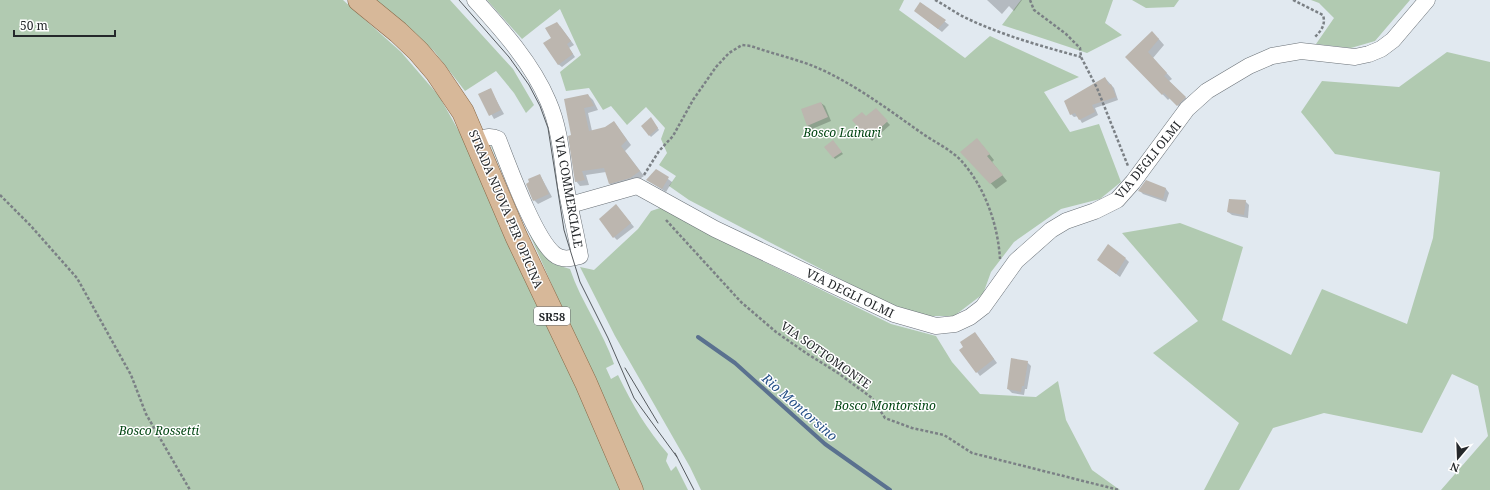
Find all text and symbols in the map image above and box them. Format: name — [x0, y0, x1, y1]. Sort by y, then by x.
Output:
scale bar — [14, 12, 115, 38]
text: 50 m — [20, 17, 48, 34]
street label: VIA DEGLI OLMI — [1111, 117, 1185, 203]
park label: Bosco Lainari — [802, 124, 881, 141]
street label: STRADA NUOVA PER OPICINA — [465, 127, 547, 291]
street label: VIA COMMERCIALE — [551, 135, 587, 249]
street label: VIA DEGLI OLMI — [803, 264, 897, 322]
road number: SR58 — [534, 307, 570, 325]
street label: VIA SOTTOMONTE — [777, 317, 875, 393]
water label: Rio Montorsino — [758, 369, 842, 445]
park label: Bosco Montorsino — [833, 397, 936, 414]
park label: Bosco Rossetti — [118, 422, 200, 439]
north arrow — [1438, 438, 1478, 478]
text: N — [1448, 459, 1461, 476]

